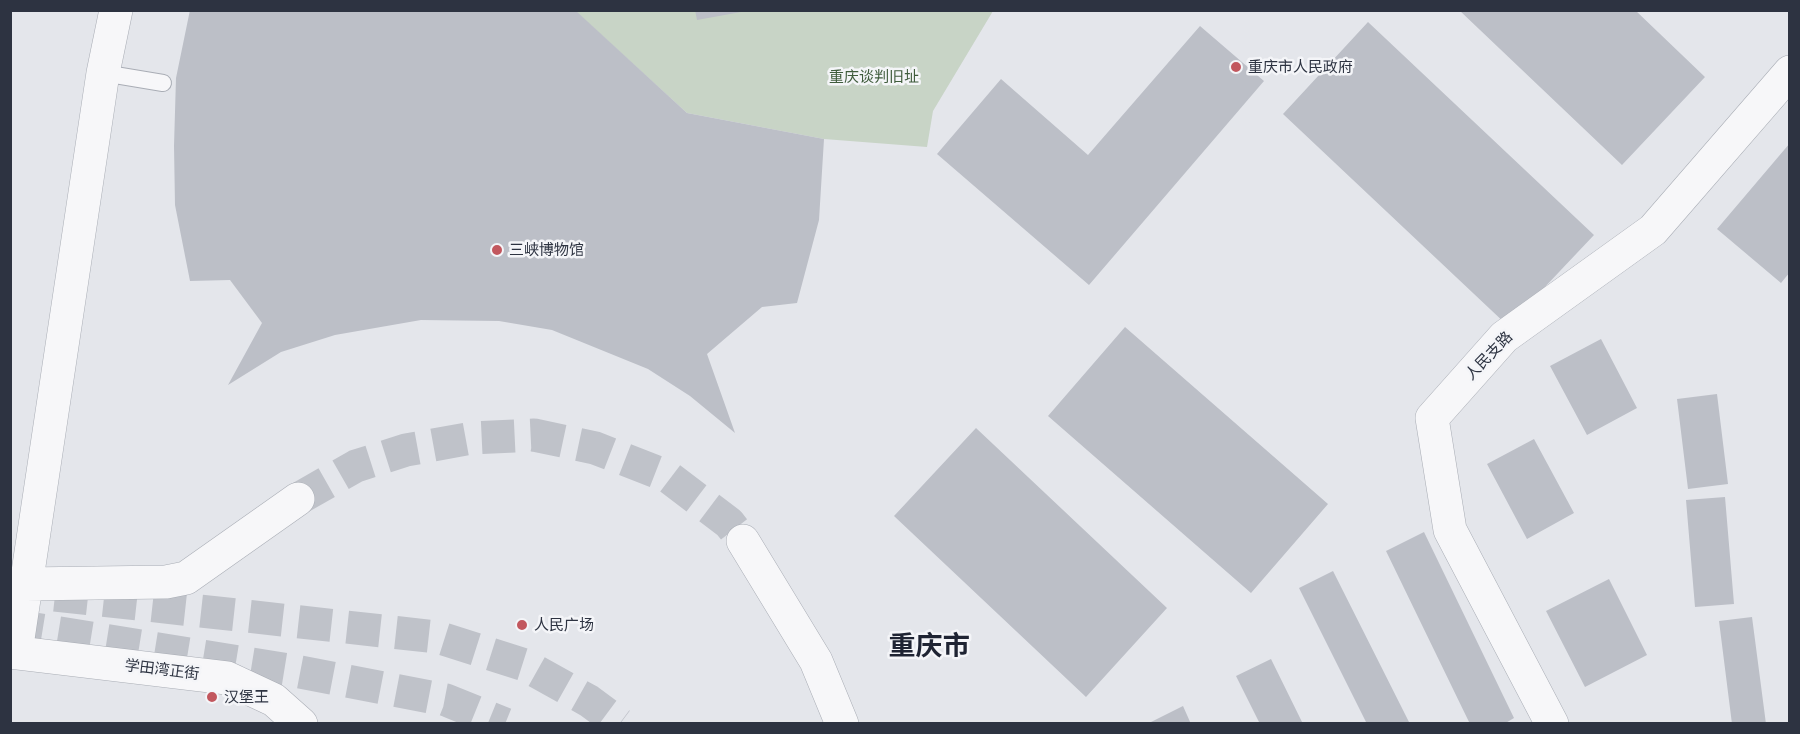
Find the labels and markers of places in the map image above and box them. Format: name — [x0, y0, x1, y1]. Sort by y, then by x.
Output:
place label: 重庆市人民政府 — [1248, 58, 1353, 76]
marker: 重庆市人民政府 — [1229, 60, 1243, 74]
place label: 三峡博物馆 — [509, 241, 584, 259]
marker: 三峡博物馆 — [490, 243, 504, 257]
place label: 人民广场 — [534, 616, 594, 634]
marker: 人民广场 — [515, 618, 529, 632]
place label: 汉堡王 — [224, 688, 269, 706]
marker: 汉堡王 — [205, 690, 219, 704]

